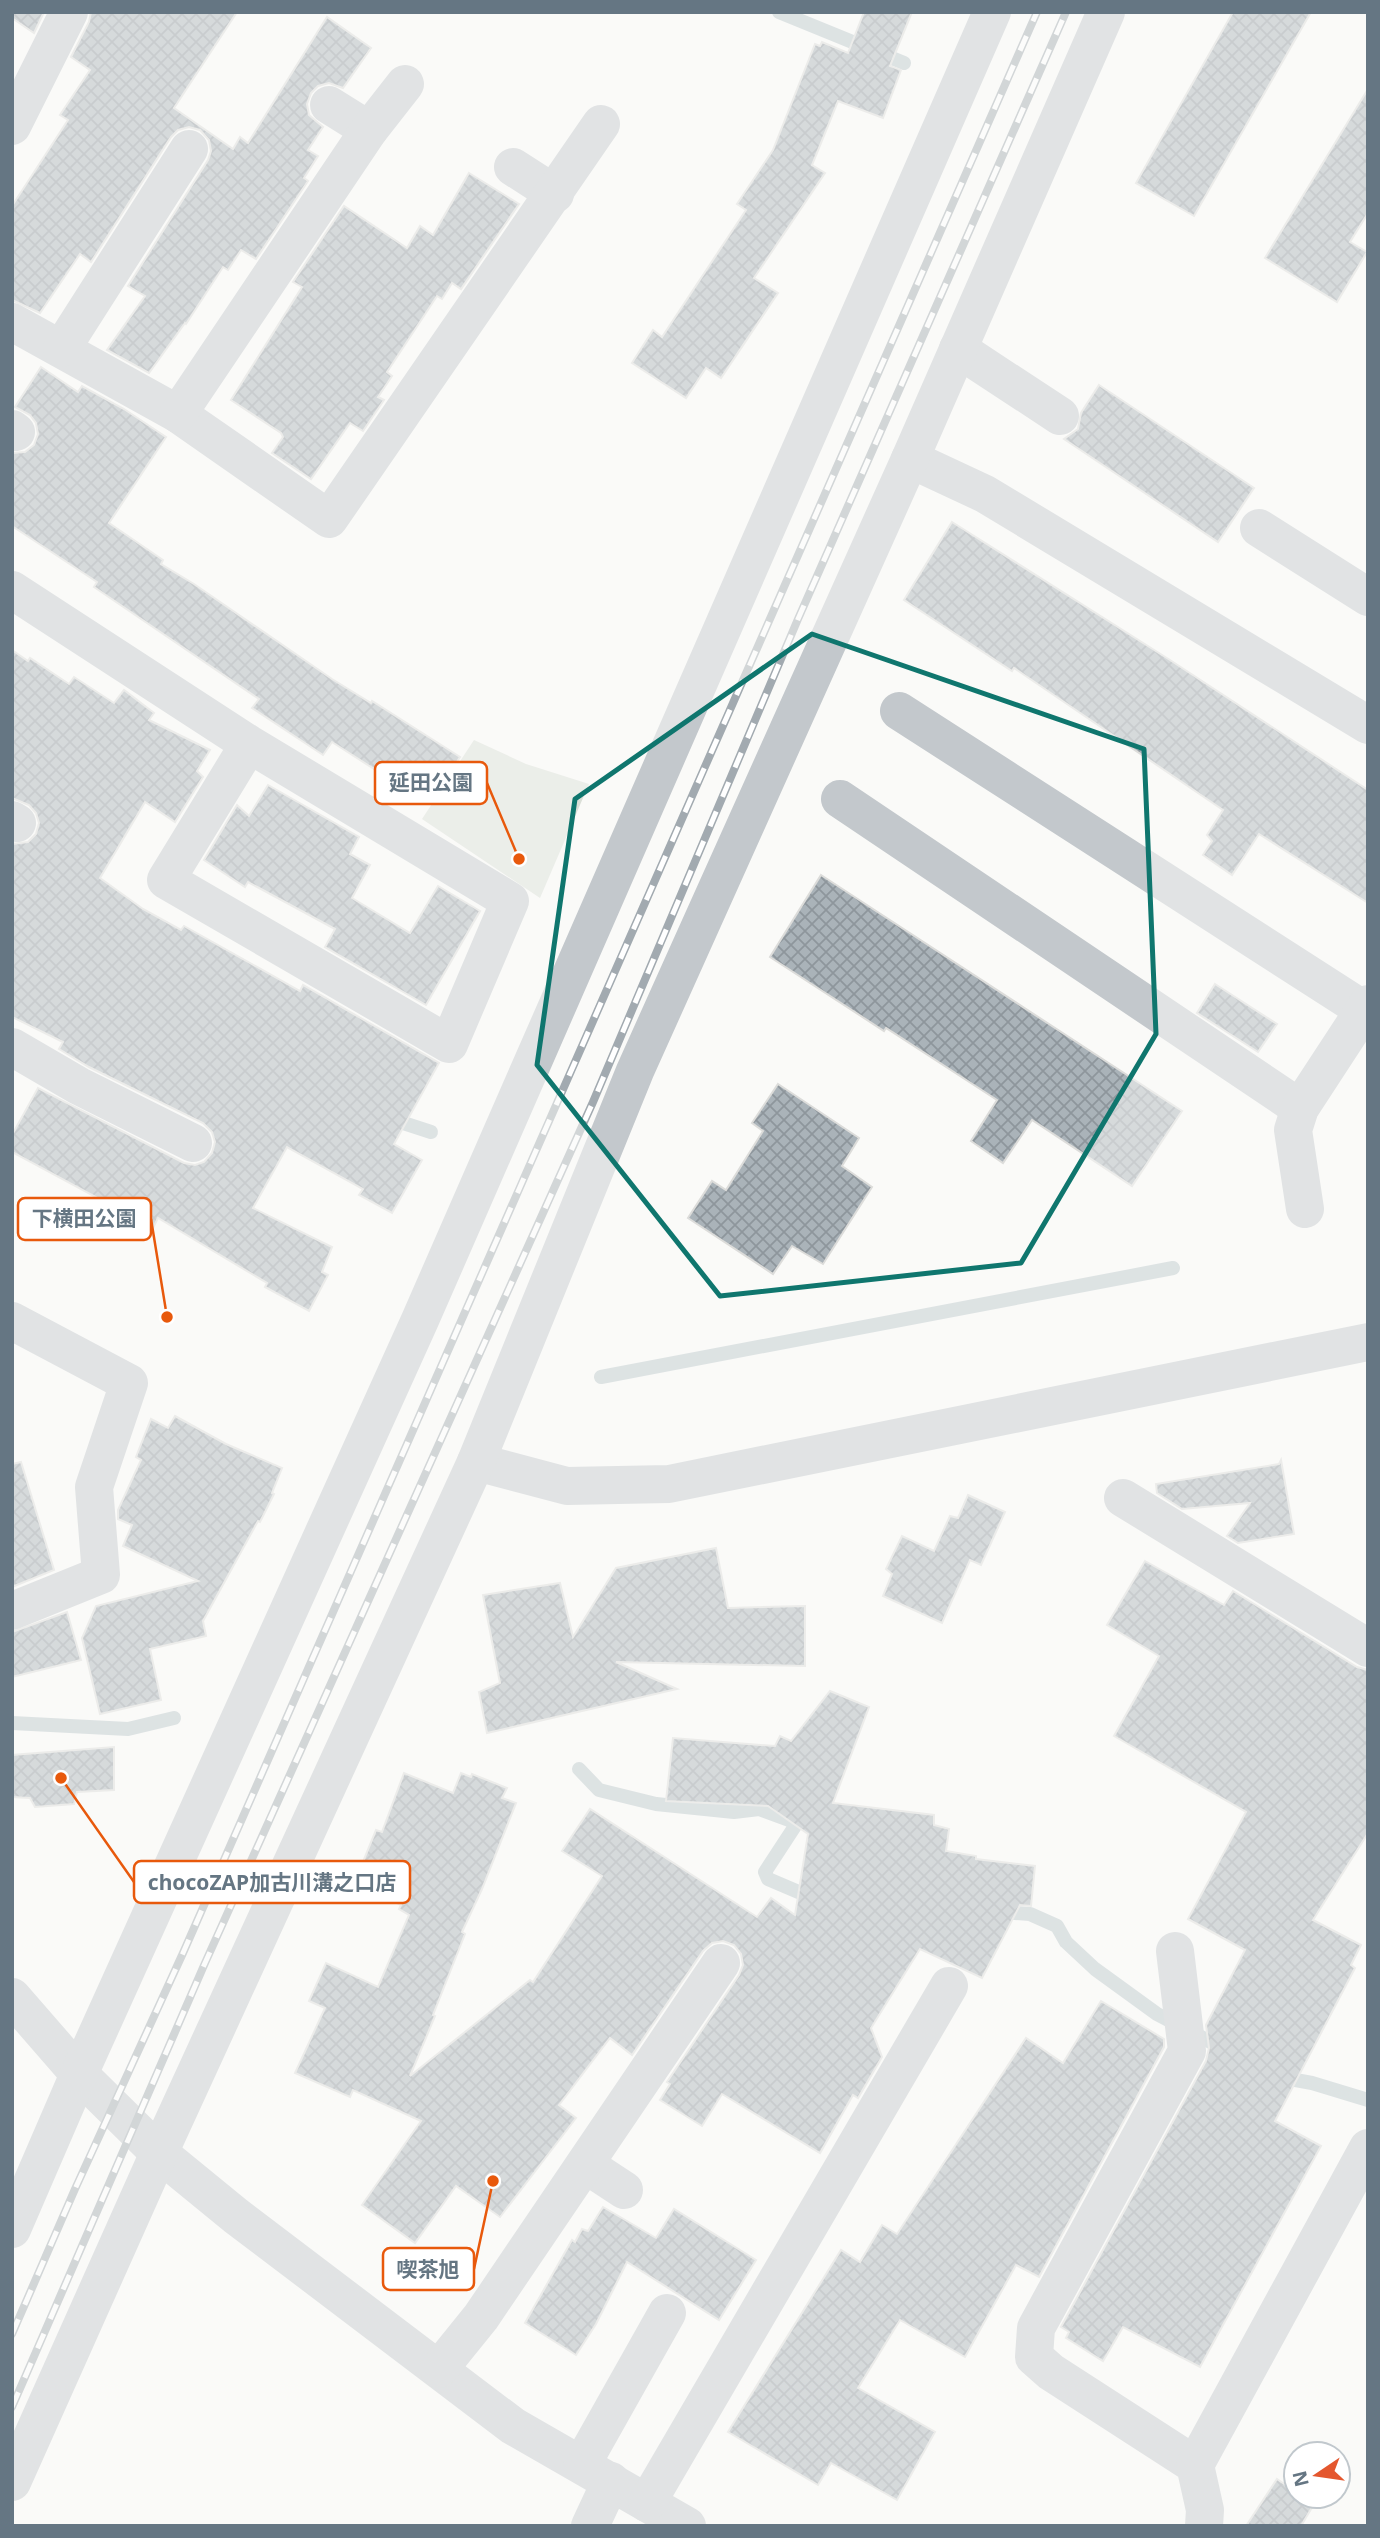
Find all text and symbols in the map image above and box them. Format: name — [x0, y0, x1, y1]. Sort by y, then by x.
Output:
callout: 延田公園 — [375, 762, 487, 804]
text: 延田公園 — [389, 768, 473, 796]
callout: 下横田公園 — [18, 1198, 151, 1240]
text: 下横田公園 — [32, 1204, 137, 1232]
callout: chocoZAP加古川溝之口店 — [134, 1861, 410, 1903]
text: chocoZAP加古川溝之口店 — [148, 1868, 396, 1896]
callout: 喫茶旭 — [383, 2248, 474, 2290]
text: 喫茶旭 — [397, 2255, 460, 2283]
north arrow — [1282, 2440, 1352, 2510]
text: N — [1286, 2468, 1315, 2489]

